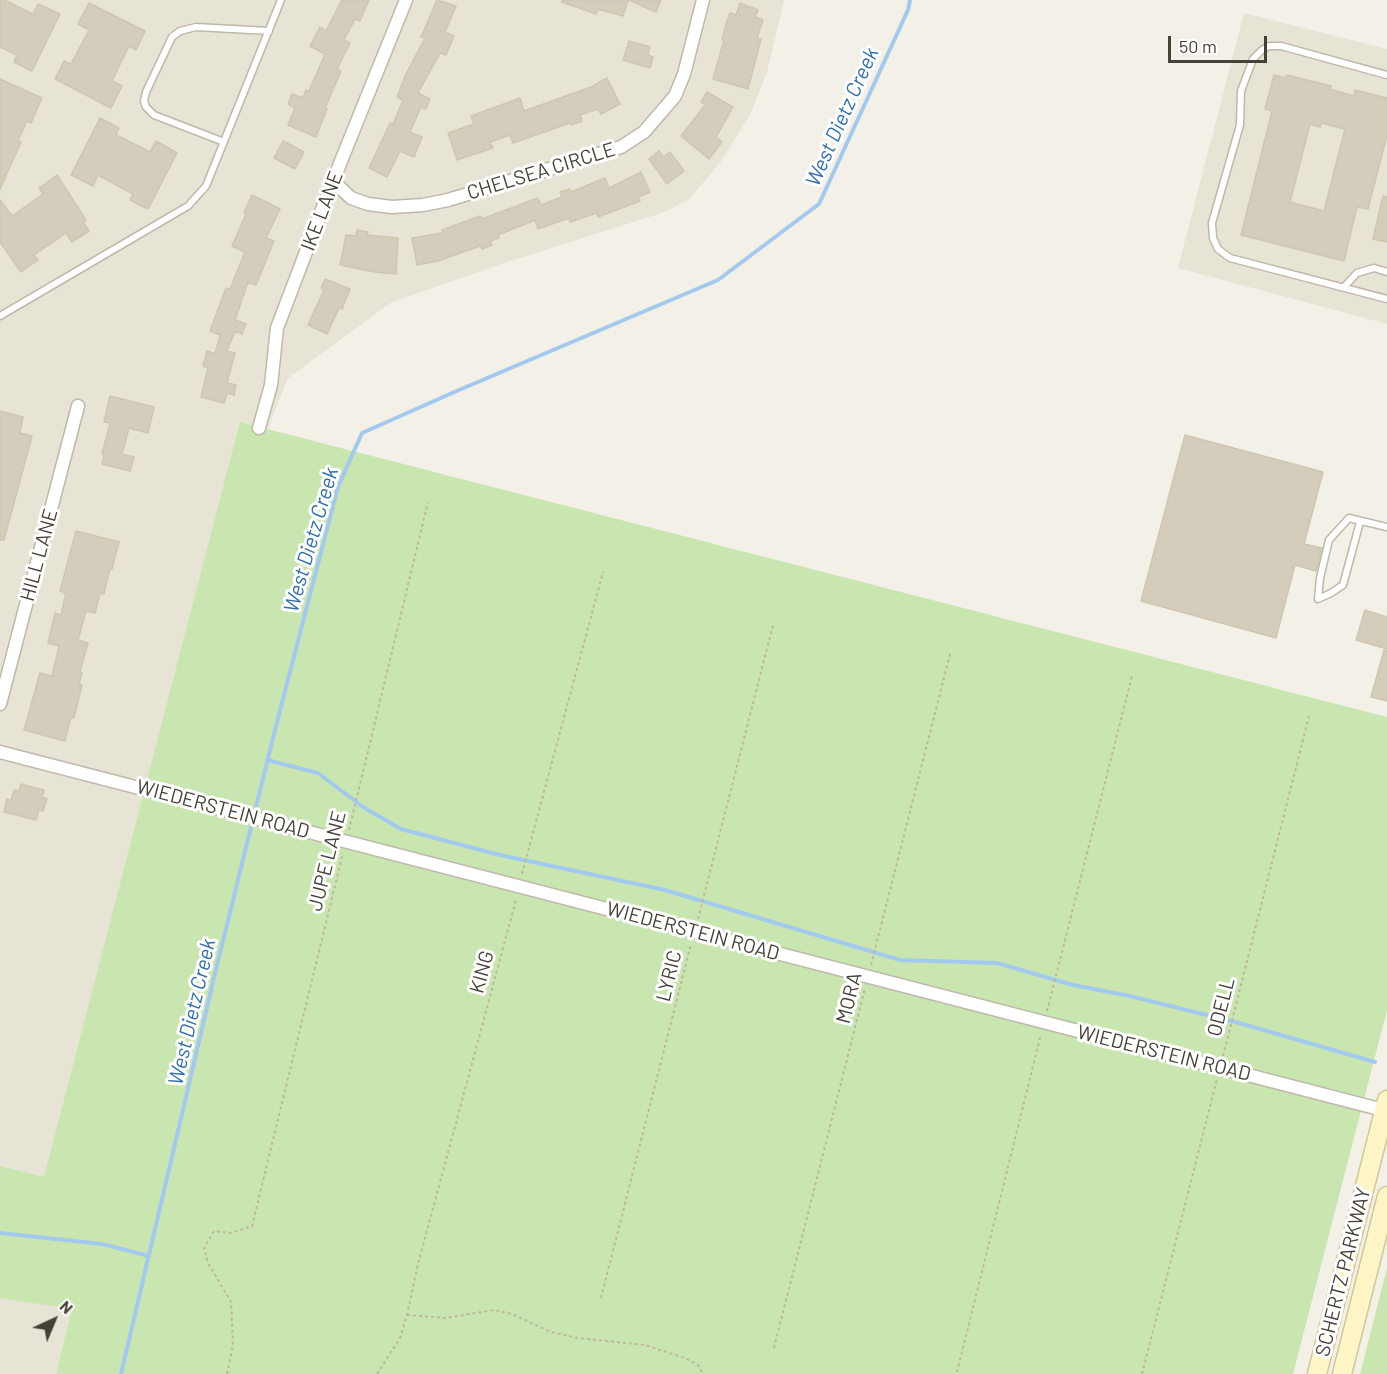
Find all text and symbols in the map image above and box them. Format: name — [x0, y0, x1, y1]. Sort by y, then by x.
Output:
scale bar — [1171, 24, 1270, 62]
text: 50 m — [1179, 35, 1217, 57]
water label: West Dietz Creek — [800, 44, 884, 190]
street label: CHELSEA CIRCLE — [464, 137, 618, 205]
street label: IKE LANE — [296, 168, 348, 254]
water label: West Dietz Creek — [278, 465, 344, 615]
street label: HILL LANE — [15, 506, 63, 604]
street label: WIEDERSTEIN ROAD — [134, 774, 312, 844]
street label: JUPE LANE — [303, 809, 351, 913]
street label: WIEDERSTEIN ROAD — [604, 896, 782, 966]
water label: West Dietz Creek — [163, 936, 221, 1088]
street label: KING — [465, 948, 499, 996]
street label: LYRIC — [651, 948, 687, 1004]
street label: MORA — [831, 970, 867, 1026]
street label: ODELL — [1202, 975, 1240, 1039]
street label: WIEDERSTEIN ROAD — [1075, 1020, 1253, 1086]
street label: SCHERTZ PARKWAY — [1310, 1185, 1376, 1359]
north arrow — [24, 1290, 84, 1350]
text: N — [56, 1296, 77, 1317]

